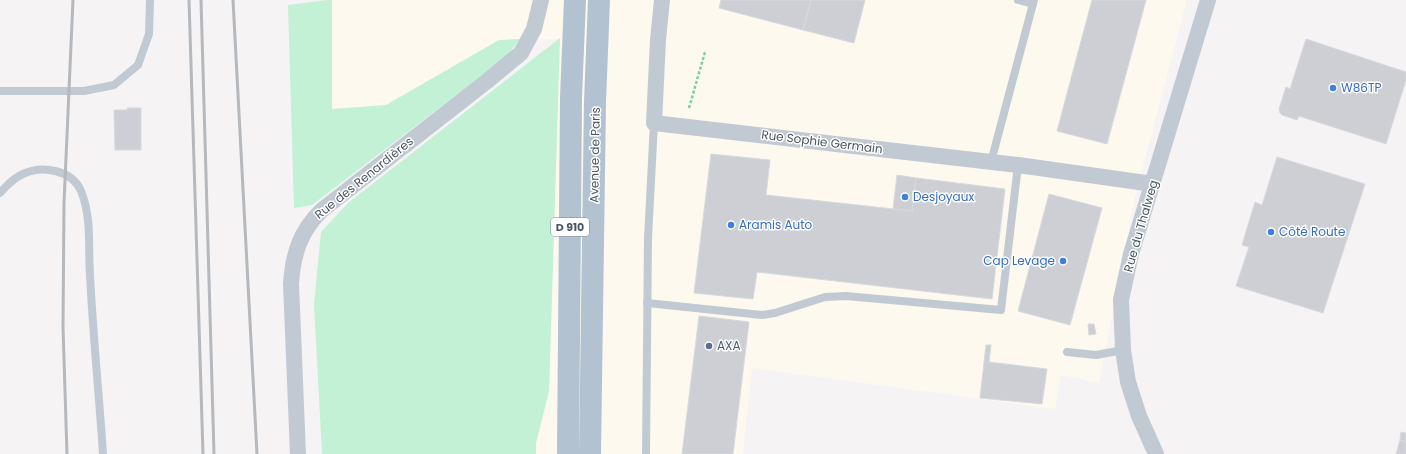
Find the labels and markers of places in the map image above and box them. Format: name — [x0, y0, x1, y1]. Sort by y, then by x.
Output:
place label: W86TP — [1341, 79, 1381, 96]
marker: W86TP — [1328, 83, 1338, 93]
place label: Desjoyaux — [913, 188, 974, 205]
marker: Desjoyaux — [900, 192, 910, 202]
place label: Aramis Auto — [739, 216, 813, 233]
marker: Aramis Auto — [726, 220, 736, 230]
place label: Côté Route — [1279, 223, 1345, 240]
marker: Côté Route — [1266, 227, 1276, 237]
place label: Cap Levage — [983, 252, 1055, 269]
marker: Cap Levage — [1058, 256, 1068, 266]
place label: AXA — [717, 337, 741, 354]
marker: AXA — [704, 341, 714, 351]

